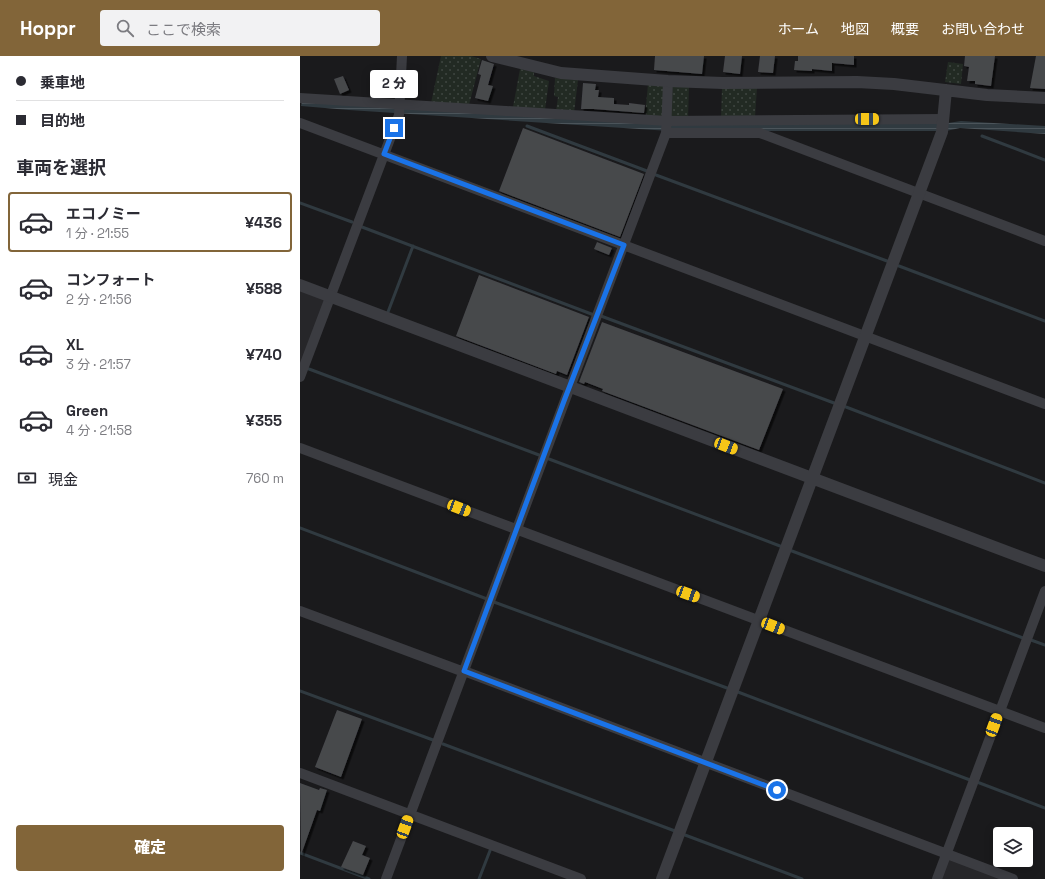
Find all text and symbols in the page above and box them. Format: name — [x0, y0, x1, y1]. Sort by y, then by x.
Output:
search box — [100, 10, 380, 46]
text: Hoppr — [20, 16, 76, 41]
icon: search — [114, 17, 136, 39]
text: ここで検索 — [146, 20, 221, 39]
text: ホーム — [777, 20, 819, 38]
text: 地図 — [841, 20, 869, 38]
text: 概要 — [891, 20, 919, 38]
text: お問い合わせ — [941, 20, 1025, 38]
callout: 2 分 — [370, 70, 418, 98]
text: 乗車地 — [40, 73, 85, 92]
text: 2 分 — [382, 75, 406, 92]
text: 目的地 — [40, 111, 85, 130]
car — [855, 113, 879, 125]
route end — [385, 119, 403, 137]
text: 車両を選択 — [16, 156, 106, 179]
icon: car — [18, 204, 54, 240]
text: エコノミー — [66, 204, 141, 223]
text: ¥436 — [245, 213, 282, 232]
text: 1 分 · 21:55 — [66, 225, 129, 242]
icon: car — [18, 270, 54, 306]
text: コンフォート — [66, 270, 156, 289]
text: ¥588 — [246, 279, 282, 298]
text: 2 分 · 21:56 — [66, 291, 132, 308]
text: XL — [66, 335, 84, 354]
icon: car — [18, 336, 54, 372]
text: ¥740 — [246, 345, 282, 364]
text: 3 分 · 21:57 — [66, 356, 131, 373]
text: Green — [66, 401, 108, 420]
icon: car — [18, 402, 54, 438]
text: ¥355 — [246, 411, 282, 430]
text: 4 分 · 21:58 — [66, 422, 132, 439]
car — [713, 436, 739, 456]
icon: cash — [16, 467, 38, 489]
text: 現金 — [48, 470, 78, 489]
text: 760 m — [246, 470, 284, 487]
car — [446, 498, 472, 518]
car — [675, 584, 701, 604]
car — [760, 616, 786, 636]
car — [984, 712, 1004, 738]
route start — [768, 781, 786, 799]
car — [395, 814, 415, 840]
button: 確定 — [16, 825, 284, 871]
map controls — [993, 827, 1033, 867]
button: layers — [993, 827, 1033, 867]

